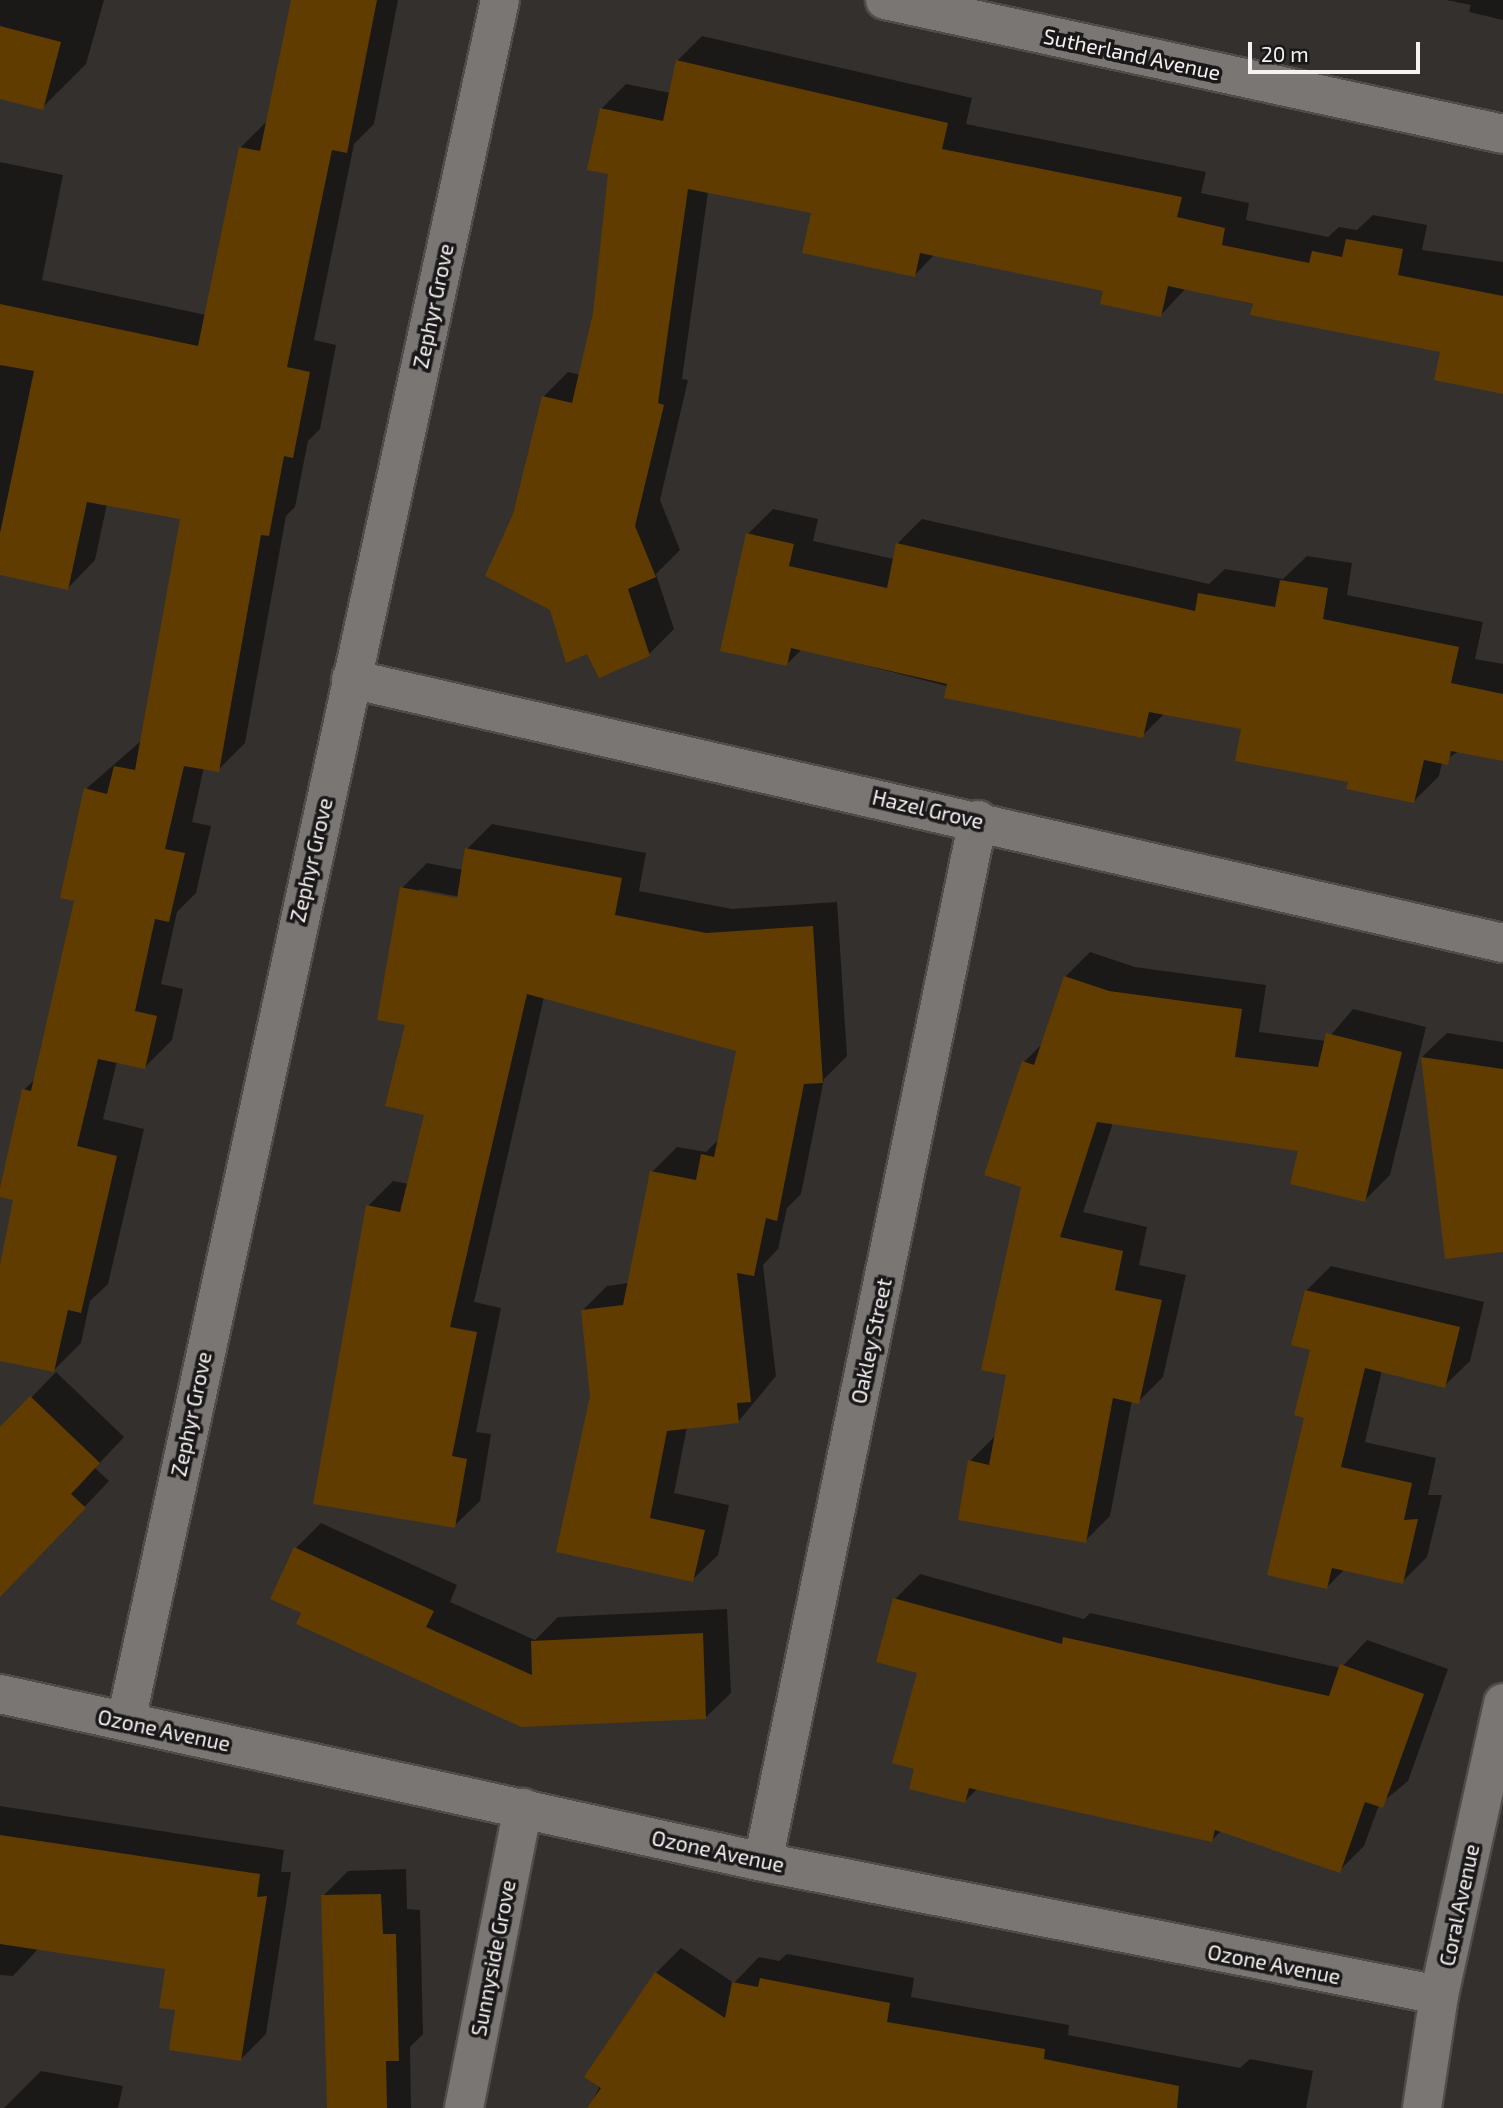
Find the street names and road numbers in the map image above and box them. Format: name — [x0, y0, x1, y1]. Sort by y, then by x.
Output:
street label: Sutherland Avenue — [1041, 23, 1223, 85]
street label: Zephyr Grove — [407, 241, 459, 371]
street label: Hazel Grove — [870, 784, 986, 834]
street label: Zephyr Grove — [284, 795, 338, 925]
street label: Oakley Street — [845, 1276, 897, 1406]
street label: Zephyr Grove — [165, 1349, 217, 1479]
street label: Ozone Avenue — [95, 1704, 233, 1756]
street label: Ozone Avenue — [649, 1825, 787, 1877]
street label: Coral Avenue — [1434, 1841, 1484, 1969]
street label: Sunnyside Grove — [466, 1878, 520, 2038]
street label: Ozone Avenue — [1205, 1939, 1343, 1989]

